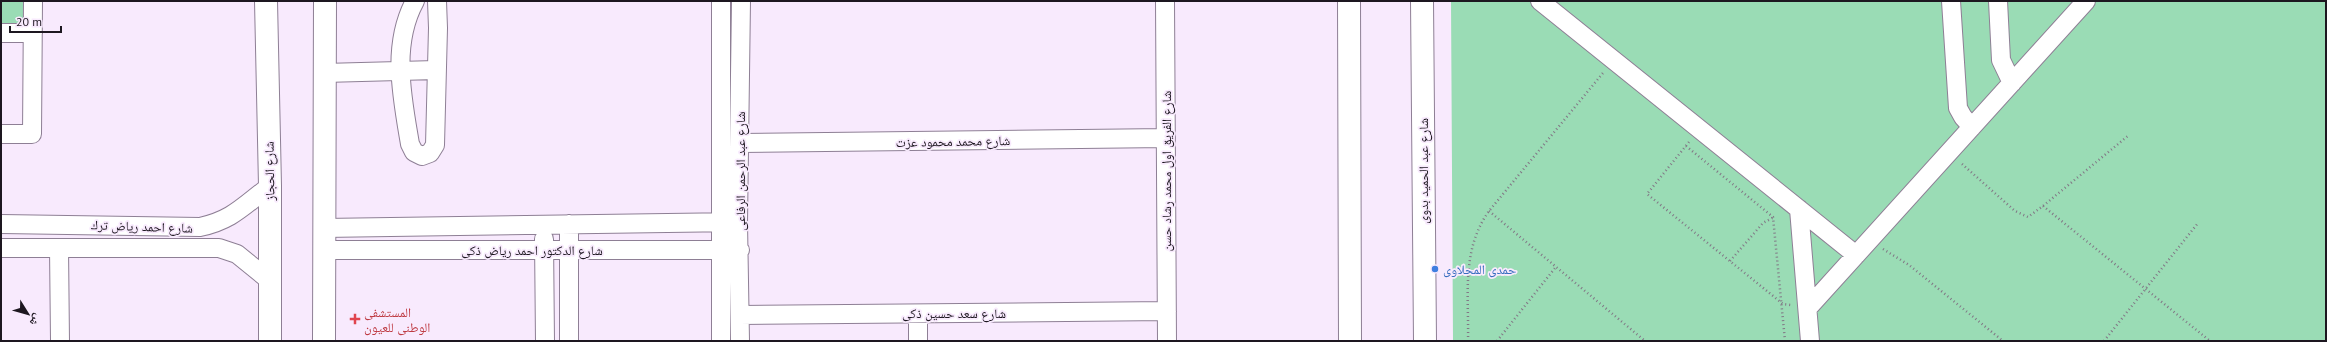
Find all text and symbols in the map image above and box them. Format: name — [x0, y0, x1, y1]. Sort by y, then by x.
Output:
scale bar — [10, 8, 61, 34]
text: 20 m — [16, 14, 42, 29]
street label: شارع الفريق اول محمد رشاد حسن — [1158, 91, 1176, 251]
street label: شارع عبد الرحمن الرفاعى — [732, 111, 750, 231]
street label: شارع عبد الحميد بدوى — [1415, 118, 1433, 224]
street label: شارع محمد محمود عزت — [896, 132, 1010, 152]
street label: شارع الحجاز — [260, 141, 280, 202]
street label: شارع احمد رياض ترك — [91, 216, 193, 238]
street label: شارع الدكتور احمد رياض ذكى — [461, 242, 603, 260]
place label: حمدى المحلاوى — [1443, 261, 1516, 278]
marker: حمدى المحلاوى — [1430, 264, 1440, 274]
north arrow — [8, 294, 48, 334]
place label: المستشفى الوطنى للعيون — [364, 304, 430, 336]
street label: شارع سعد حسين ذكى — [902, 305, 1006, 323]
text: ش — [26, 311, 45, 329]
marker: المستشفى الوطنى للعيون — [349, 313, 361, 325]

